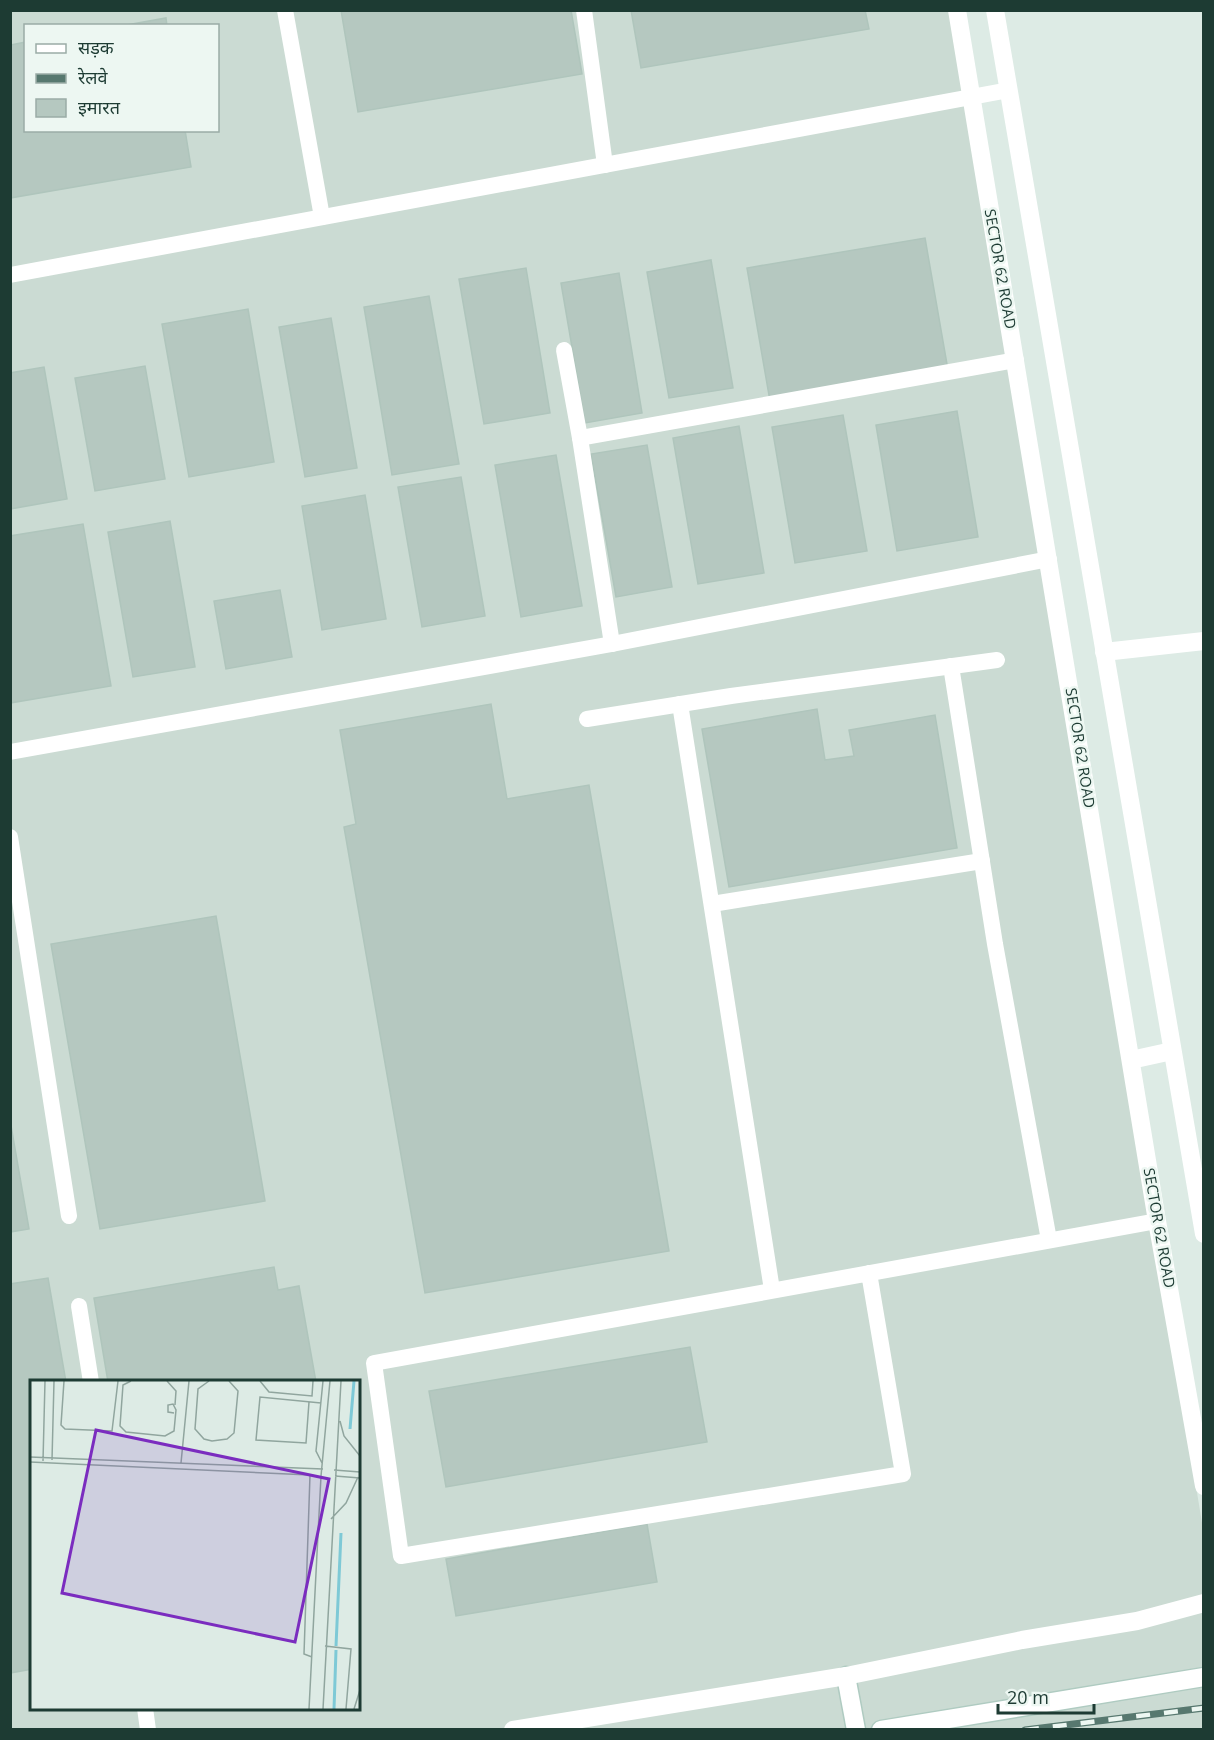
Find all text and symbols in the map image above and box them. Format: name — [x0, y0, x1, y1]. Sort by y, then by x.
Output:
legend — [24, 24, 219, 132]
text: सड़क — [78, 35, 115, 59]
text: रेलवे — [77, 65, 109, 89]
text: इमारत — [78, 95, 121, 119]
street label: SECTOR 62 ROAD — [981, 207, 1021, 330]
street label: SECTOR 62 ROAD — [1062, 686, 1100, 809]
street label: SECTOR 62 ROAD — [1140, 1166, 1180, 1289]
inset map — [30, 1380, 360, 1710]
scale bar — [998, 1677, 1094, 1715]
text: 20 m — [1007, 1685, 1049, 1709]

